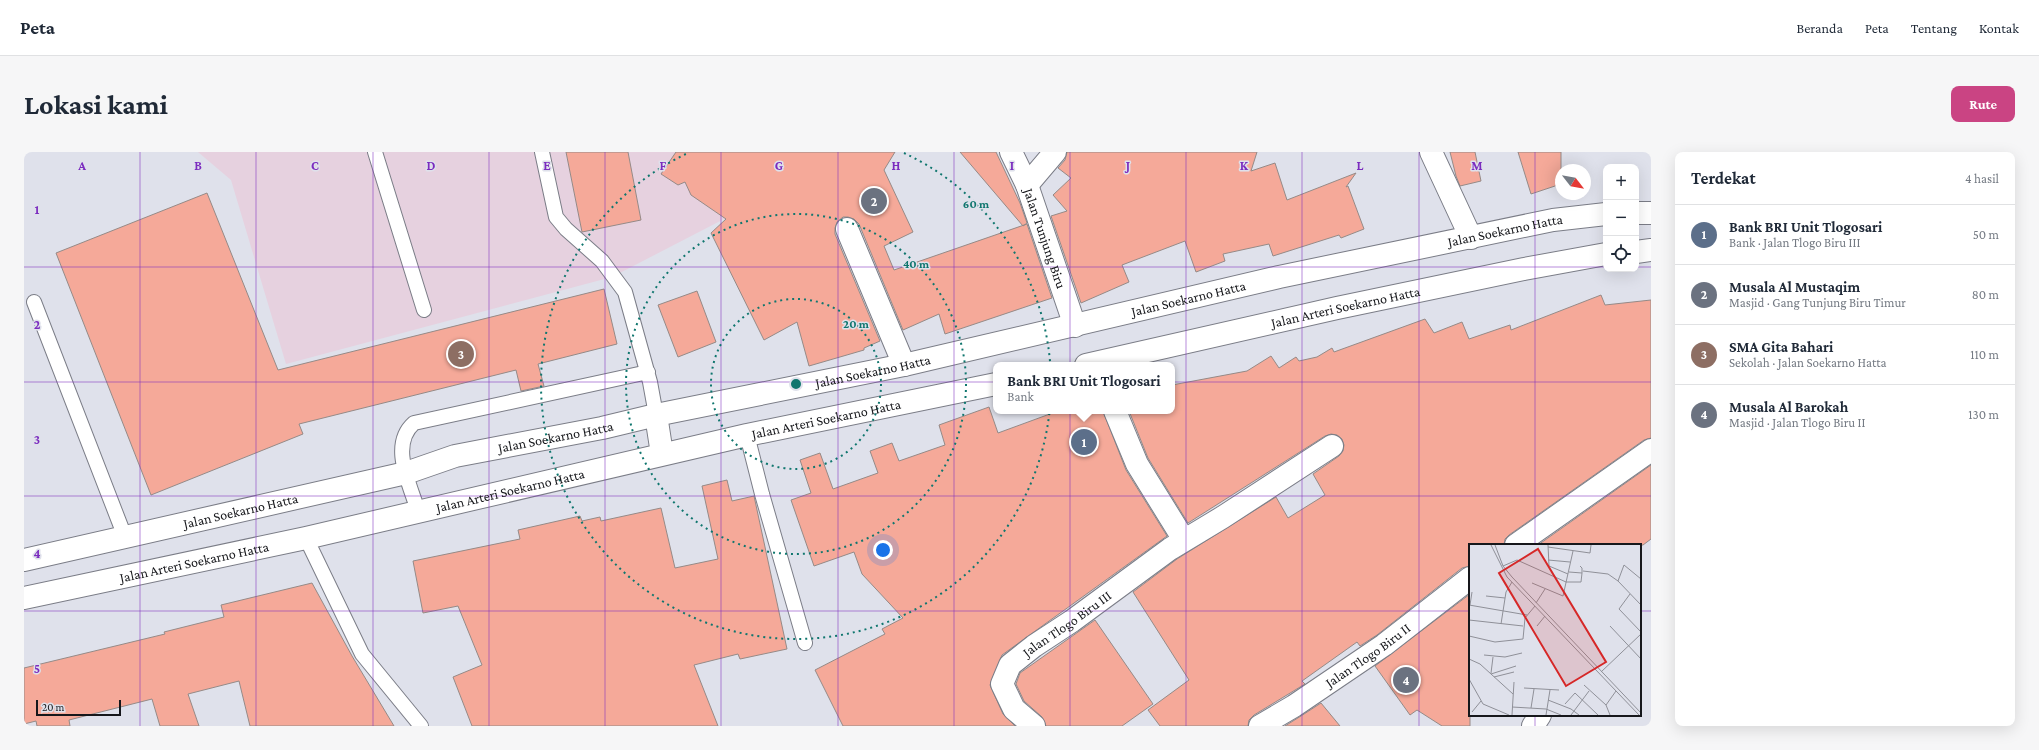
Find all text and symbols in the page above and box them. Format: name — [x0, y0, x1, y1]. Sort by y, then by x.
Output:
text: Peta — [20, 17, 55, 38]
text: Beranda — [1797, 20, 1843, 36]
text: Peta — [1865, 20, 1889, 36]
text: Tentang — [1911, 20, 1957, 36]
text: Kontak — [1979, 20, 2019, 36]
button: Rute — [1951, 86, 2015, 122]
text: Lokasi kami — [24, 89, 168, 120]
text: A — [77, 158, 86, 173]
text: B — [194, 158, 202, 173]
text: C — [311, 158, 319, 173]
text: D — [427, 158, 436, 173]
text: E — [543, 158, 551, 173]
text: F — [660, 158, 667, 173]
text: G — [775, 158, 783, 173]
text: H — [892, 158, 901, 173]
text: I — [1010, 158, 1014, 173]
text: J — [1124, 158, 1130, 173]
text: K — [1240, 158, 1249, 173]
text: L — [1357, 158, 1364, 173]
text: M — [1471, 158, 1483, 173]
north arrow — [1555, 164, 1591, 200]
map controls — [1603, 164, 1639, 272]
button: + — [1603, 164, 1639, 200]
text: Terdekat — [1691, 169, 1756, 188]
text: 4 hasil — [1965, 171, 1999, 186]
street label: Jalan Tunjung Biru — [1020, 184, 1070, 291]
pin: 2 — [861, 186, 887, 216]
text: 60 m — [963, 197, 990, 211]
button: − — [1603, 200, 1639, 236]
text: 1 — [35, 202, 40, 217]
street label: Jalan Soekarno Hatta — [1444, 211, 1564, 250]
text: Bank BRI Unit Tlogosari — [1729, 219, 1882, 235]
text: 1 — [1702, 227, 1706, 242]
text: 50 m — [1973, 227, 1999, 242]
text: Bank · Jalan Tlogo Biru III — [1729, 235, 1860, 250]
button: locate — [1603, 236, 1639, 272]
text: 40 m — [903, 257, 930, 271]
street label: Jalan Soekarno Hatta — [1128, 277, 1248, 320]
text: Musala Al Mustaqim — [1729, 279, 1860, 295]
street label: Jalan Arteri Soekarno Hatta — [1267, 283, 1422, 331]
text: 2 — [1701, 287, 1707, 302]
text: 80 m — [1972, 287, 1999, 302]
text: Masjid · Gang Tunjung Biru Timur — [1729, 295, 1906, 310]
text: 2 — [34, 317, 41, 332]
text: 20 m — [843, 317, 870, 331]
pin: 3 — [448, 339, 474, 369]
text: SMA Gita Bahari — [1729, 339, 1833, 355]
text: 3 — [1701, 347, 1707, 362]
text: 110 m — [1970, 347, 1999, 362]
street label: Jalan Soekarno Hatta — [812, 351, 932, 391]
text: Sekolah · Jalan Soekarno Hatta — [1729, 355, 1887, 370]
popup — [993, 362, 1175, 414]
text: Bank BRI Unit Tlogosari — [1007, 373, 1161, 389]
centre of rings — [789, 377, 803, 391]
text: Bank — [1007, 389, 1034, 404]
street label: Jalan Arteri Soekarno Hatta — [748, 396, 903, 442]
text: Musala Al Barokah — [1729, 399, 1848, 415]
text: 4 — [1700, 407, 1708, 422]
text: 130 m — [1968, 407, 1999, 422]
text: Masjid · Jalan Tlogo Biru II — [1729, 415, 1865, 430]
street label: Jalan Soekarno Hatta — [495, 417, 615, 456]
pin: 1 — [1071, 427, 1097, 457]
text: 3 — [34, 432, 40, 447]
street label: Jalan Arteri Soekarno Hatta — [432, 465, 587, 516]
street label: Jalan Soekarno Hatta — [180, 490, 300, 532]
street label: Jalan Arteri Soekarno Hatta — [116, 538, 271, 586]
your location — [873, 540, 893, 560]
inset map — [1469, 544, 1641, 716]
text: 4 — [33, 546, 41, 561]
street label: Jalan Tlogo Biru III — [1018, 587, 1114, 661]
street label: Jalan Tlogo Biru II — [1320, 620, 1413, 692]
text: 5 — [34, 661, 40, 676]
pin: 4 — [1393, 665, 1419, 695]
scale bar — [36, 698, 121, 717]
text: 20 m — [42, 701, 64, 713]

